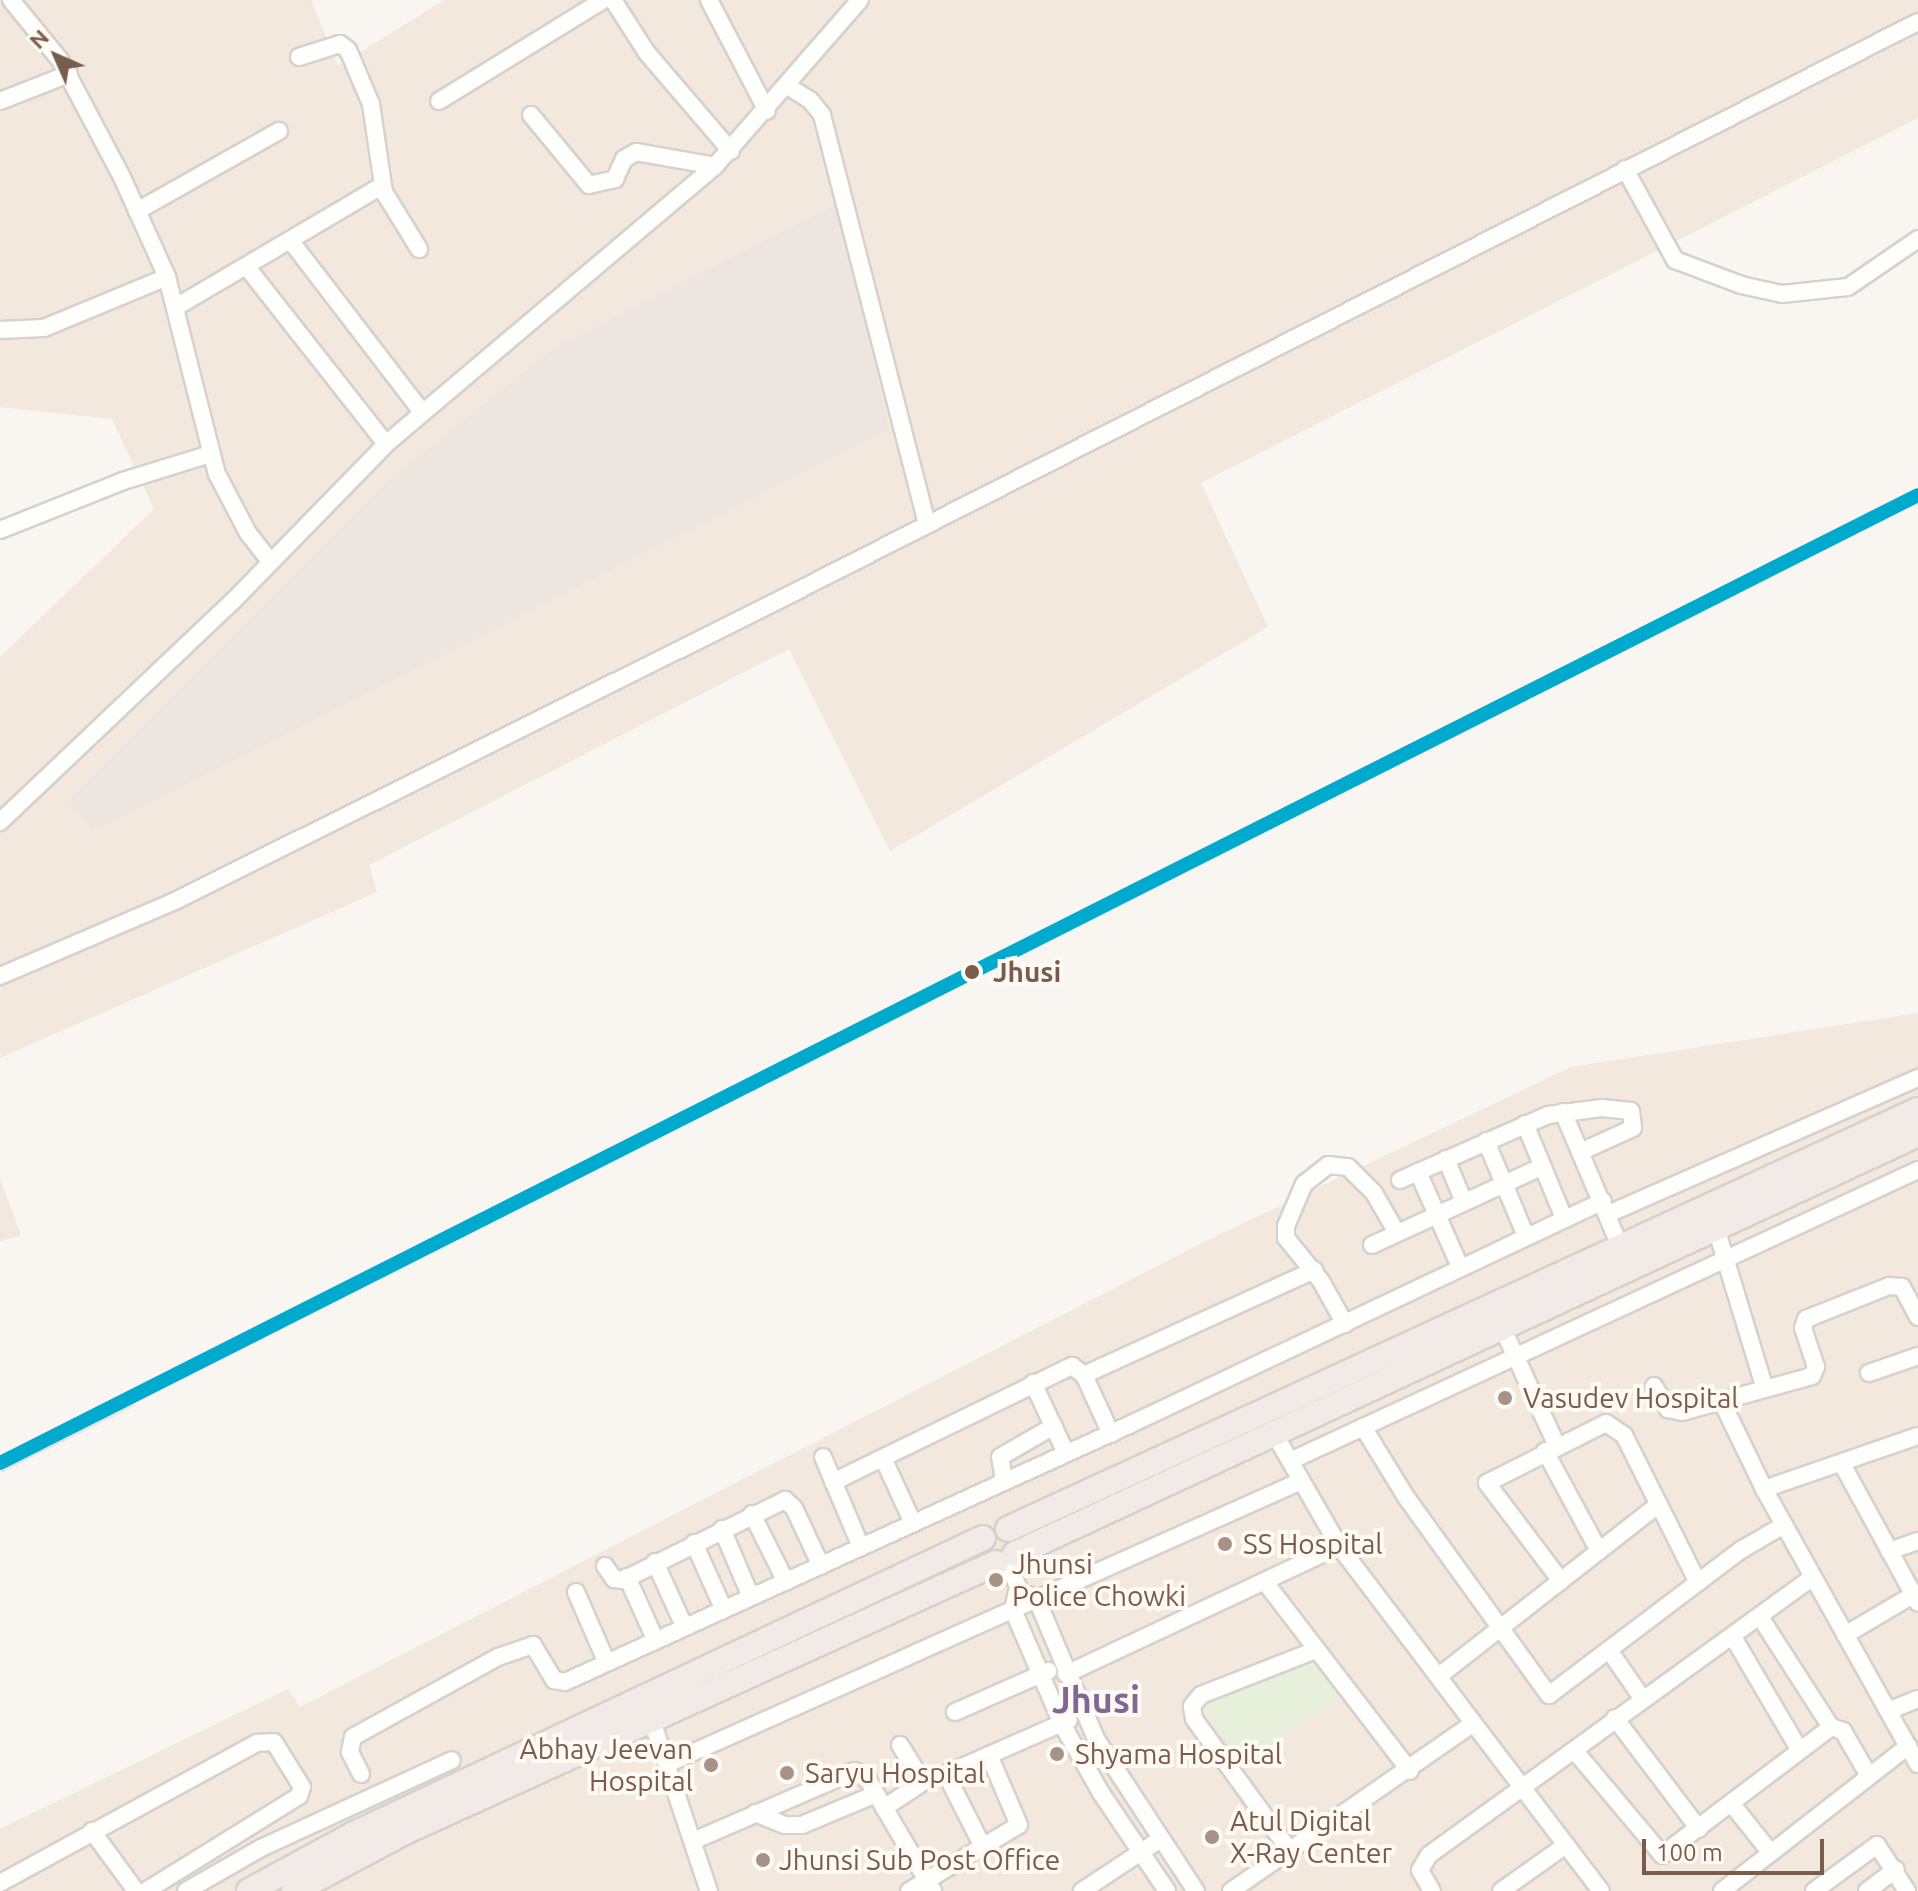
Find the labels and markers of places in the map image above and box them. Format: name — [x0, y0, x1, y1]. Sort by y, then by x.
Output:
place label: Jhusi — [993, 955, 1061, 989]
marker: Jhusi — [958, 958, 986, 986]
place label: Vasudev Hospital — [1523, 1381, 1739, 1415]
marker: Vasudev Hospital — [1494, 1387, 1516, 1409]
place label: SS Hospital — [1243, 1527, 1383, 1561]
marker: SS Hospital — [1214, 1533, 1236, 1555]
place label: Jhunsi Police Chowki — [1012, 1547, 1186, 1613]
marker: Jhunsi Police Chowki — [987, 1571, 1005, 1589]
place label: Abhay Jeevan Hospital — [519, 1732, 693, 1798]
place label: Shyama Hospital — [1075, 1737, 1282, 1771]
marker: Shyama Hospital — [1046, 1743, 1068, 1765]
marker: Abhay Jeevan Hospital — [700, 1754, 722, 1776]
place label: Saryu Hospital — [805, 1756, 985, 1790]
marker: Saryu Hospital — [776, 1762, 798, 1784]
place label: Atul Digital X-Ray Center — [1230, 1804, 1392, 1870]
marker: Atul Digital X-Ray Center — [1201, 1826, 1223, 1848]
place label: Jhunsi Sub Post Office — [779, 1843, 1060, 1877]
marker: Jhunsi Sub Post Office — [754, 1851, 772, 1869]

